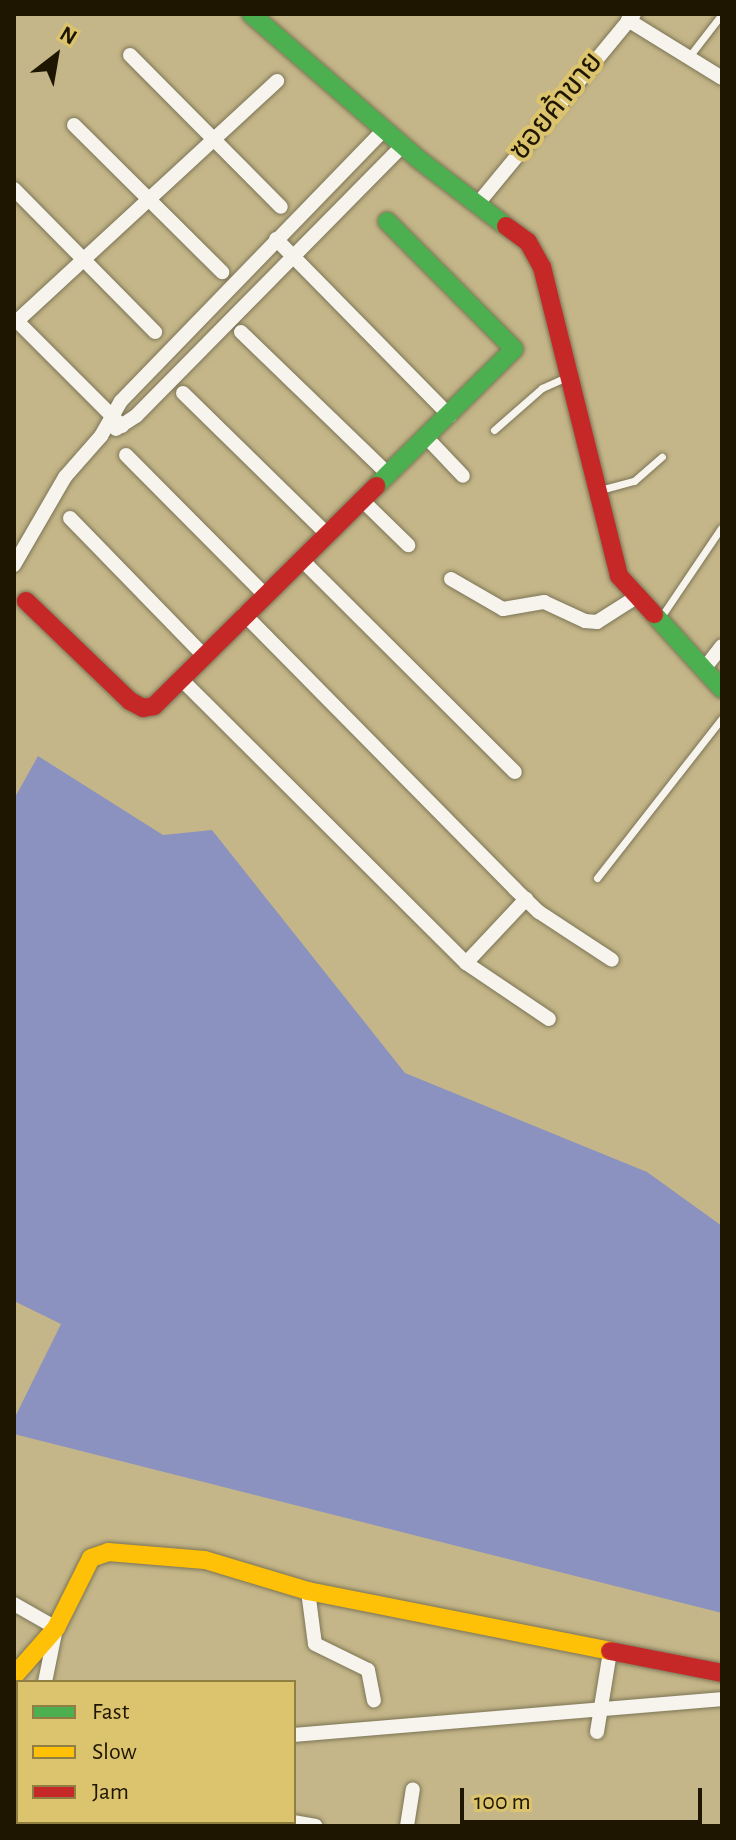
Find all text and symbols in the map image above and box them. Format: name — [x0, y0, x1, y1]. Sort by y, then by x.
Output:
north arrow — [16, 16, 96, 96]
text: N — [56, 22, 81, 49]
street label: ซอยค้าขาย — [502, 45, 610, 167]
legend — [16, 1680, 296, 1824]
text: Fast — [92, 1700, 129, 1724]
text: Slow — [92, 1740, 137, 1764]
scale bar — [464, 1772, 706, 1822]
text: Jam — [92, 1780, 129, 1804]
text: 100 m — [474, 1790, 531, 1814]

